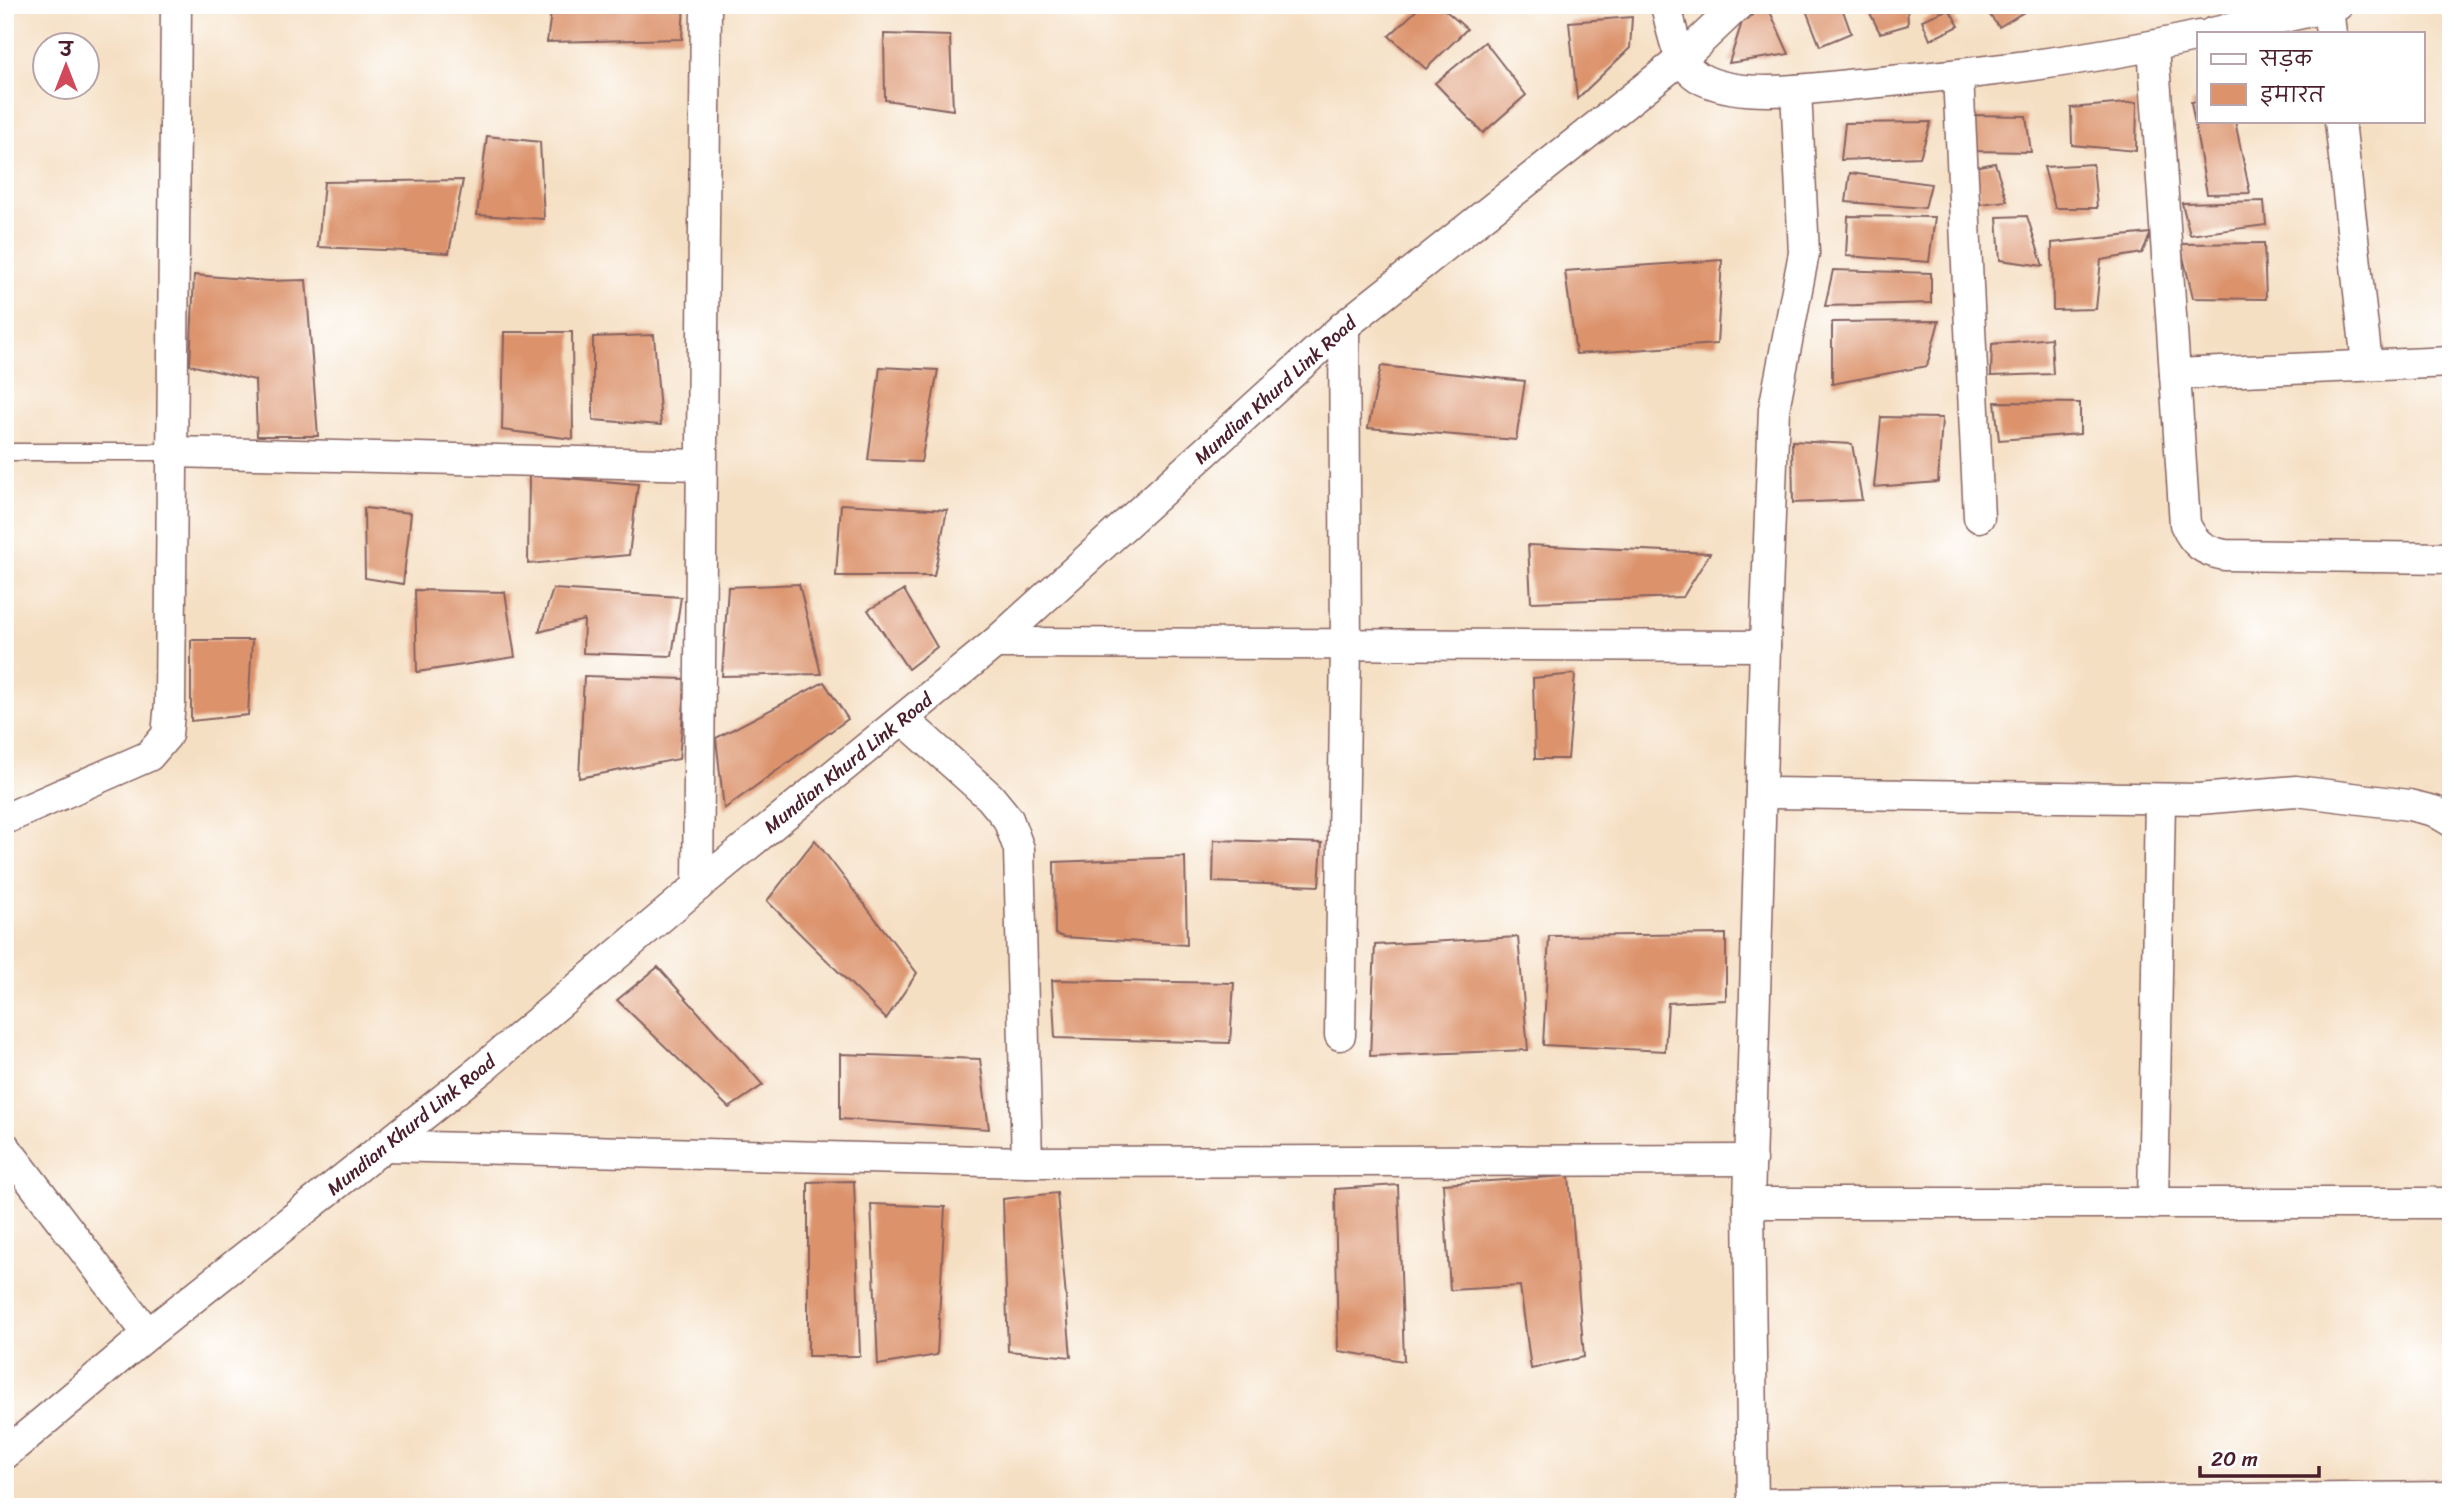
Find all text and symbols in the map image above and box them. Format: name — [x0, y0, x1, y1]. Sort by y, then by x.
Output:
north arrow — [32, 32, 102, 102]
legend — [2197, 32, 2424, 122]
text: उ — [58, 33, 75, 66]
text: सड़क — [2259, 40, 2313, 78]
text: इमारत — [2260, 76, 2326, 114]
street label: Mundian Khurd Link Road — [1186, 306, 1366, 473]
street label: Mundian Khurd Link Road — [756, 683, 942, 842]
street label: Mundian Khurd Link Road — [319, 1045, 505, 1204]
scale bar — [2200, 1435, 2320, 1479]
text: 20 m — [2211, 1440, 2258, 1478]

